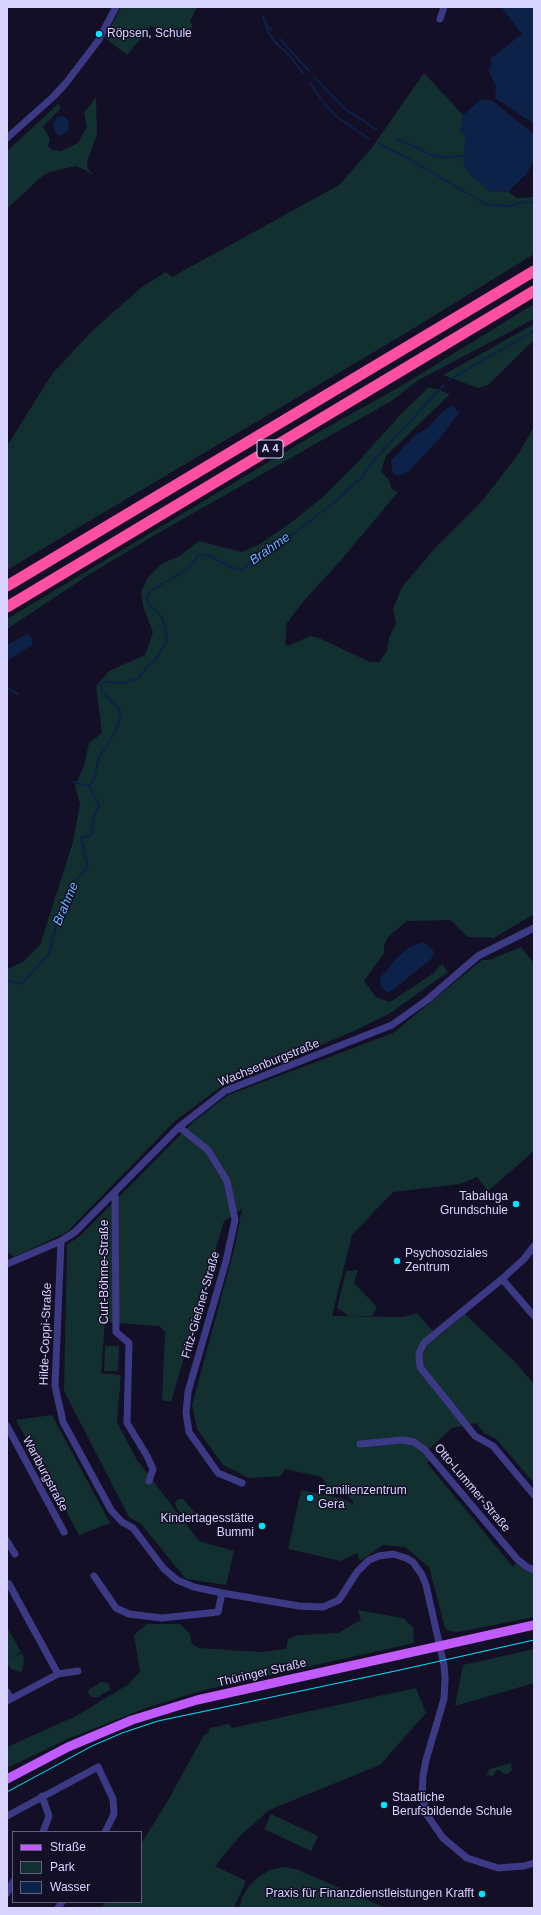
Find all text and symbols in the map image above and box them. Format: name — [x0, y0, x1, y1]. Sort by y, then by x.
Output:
place label: Röpsen, Schule — [107, 27, 192, 41]
marker: Röpsen, Schule — [94, 29, 104, 39]
road number: A 4 — [257, 440, 283, 458]
water label: Brahme — [247, 530, 293, 568]
water label: Brahme — [50, 880, 82, 928]
street label: Wachsenburgstraße — [216, 1036, 322, 1090]
place label: Tabaluga Grundschule — [440, 1190, 508, 1218]
marker: Tabaluga Grundschule — [511, 1199, 521, 1209]
street label: Curt-Böhme-Straße — [98, 1220, 112, 1324]
place label: Psychosoziales Zentrum — [405, 1247, 488, 1275]
street label: Fritz-Gießner-Straße — [179, 1250, 223, 1360]
marker: Psychosoziales Zentrum — [392, 1256, 402, 1266]
street label: Hilde-Coppi-Straße — [37, 1282, 55, 1386]
street label: Wartburgstraße — [19, 1434, 71, 1514]
street label: Otto-Lummer-Straße — [431, 1441, 513, 1535]
place label: Familienzentrum Gera — [318, 1484, 407, 1512]
marker: Familienzentrum Gera — [305, 1493, 315, 1503]
place label: Kindertagesstätte Bummi — [161, 1512, 254, 1540]
marker: Kindertagesstätte Bummi — [257, 1521, 267, 1531]
street label: Thüringer Straße — [216, 1656, 308, 1690]
place label: Staatliche Berufsbildende Schule — [392, 1791, 512, 1819]
marker: Staatliche Berufsbildende Schule — [379, 1800, 389, 1810]
legend — [12, 1831, 142, 1903]
text: Straße — [50, 1840, 86, 1854]
text: Park — [50, 1860, 75, 1874]
text: Wasser — [50, 1880, 90, 1894]
place label: Praxis für Finanzdienstleistungen Krafft — [265, 1887, 474, 1901]
marker: Praxis für Finanzdienstleistungen Krafft — [477, 1889, 487, 1899]

